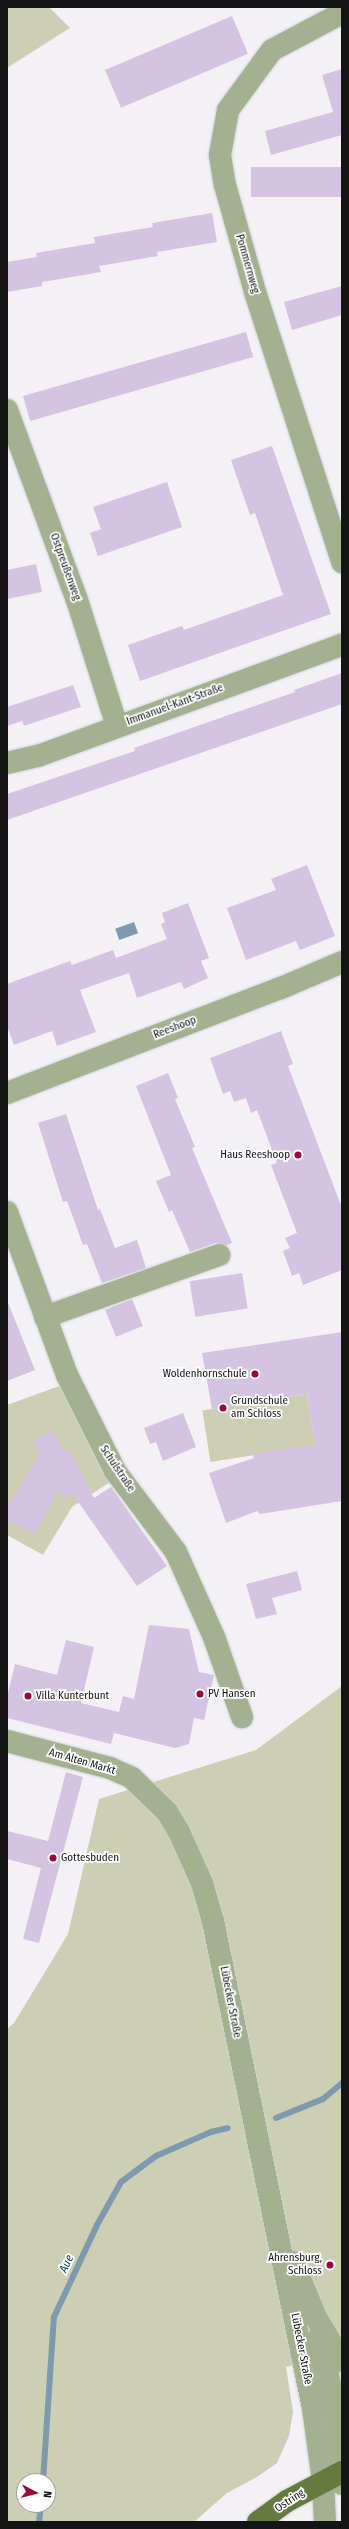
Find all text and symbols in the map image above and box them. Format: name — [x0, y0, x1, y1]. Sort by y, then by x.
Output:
street label: Pommernweg — [232, 233, 262, 295]
street label: Ostpreußenweg — [47, 532, 83, 602]
street label: Immanuel-Kant-Straße — [125, 681, 225, 729]
street label: Reeshoop — [152, 1014, 198, 1042]
place label: Haus Reeshoop — [220, 1148, 290, 1162]
marker: Haus Reeshoop — [293, 1150, 303, 1160]
place label: Woldenhornschule — [163, 1367, 247, 1381]
marker: Woldenhornschule — [250, 1369, 260, 1379]
place label: Grundschule am Schloss — [231, 1395, 288, 1421]
marker: Grundschule am Schloss — [218, 1403, 228, 1413]
street label: Schulstraße — [97, 1443, 137, 1495]
place label: PV Hansen — [208, 1687, 256, 1701]
place label: Villa Kunterbunt — [36, 1689, 109, 1703]
marker: PV Hansen — [195, 1689, 205, 1699]
marker: Villa Kunterbunt — [23, 1691, 33, 1701]
street label: Am Alten Markt — [47, 1746, 117, 1778]
place label: Gottesbuden — [61, 1851, 119, 1865]
marker: Gottesbuden — [48, 1853, 58, 1863]
street label: Lübecker Straße — [217, 1965, 243, 2039]
place label: Ahrensburg, Schloss — [268, 2252, 322, 2278]
water label: Aue — [57, 2253, 77, 2275]
marker: Ahrensburg, Schloss — [325, 2260, 335, 2270]
street label: Lübecker Straße — [288, 2312, 314, 2386]
north arrow — [16, 2473, 56, 2513]
street label: Ostring — [273, 2487, 307, 2515]
text: N — [41, 2490, 54, 2498]

